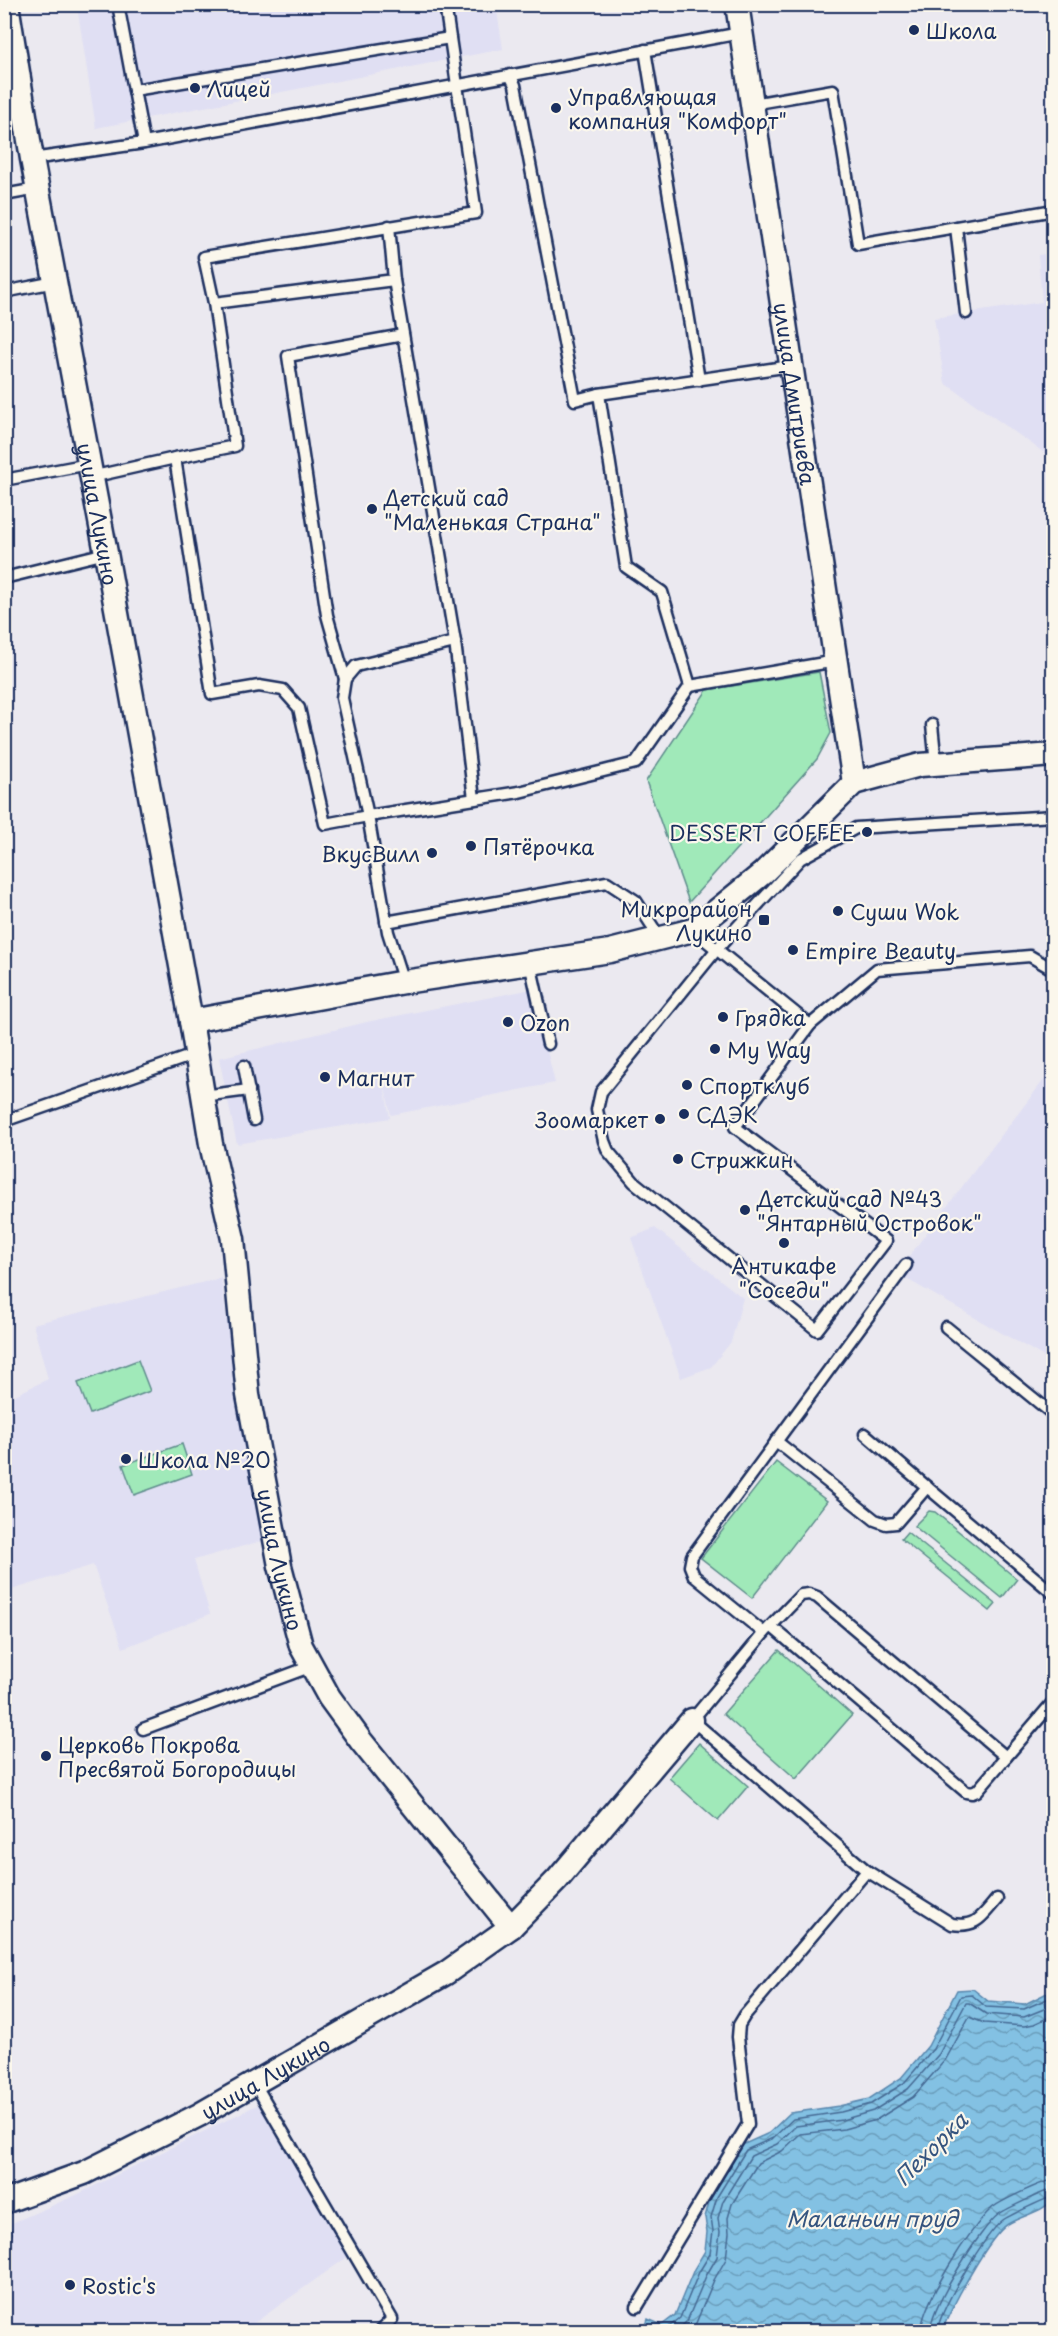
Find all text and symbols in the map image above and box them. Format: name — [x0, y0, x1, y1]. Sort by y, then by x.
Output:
place label: Школа — [926, 14, 996, 46]
marker: Школа — [907, 23, 921, 37]
place label: Лицей — [207, 72, 271, 104]
place label: Управляющая компания "Комфорт" — [568, 80, 787, 136]
marker: Лицей — [188, 81, 202, 95]
marker: Управляющая компания "Комфорт" — [549, 101, 563, 115]
street label: улица Дмитриева — [766, 300, 825, 487]
street label: улица Лукино — [70, 440, 128, 588]
place label: Детский сад "Маленькая Страна" — [383, 481, 601, 537]
marker: Детский сад "Маленькая Страна" — [365, 502, 379, 516]
place label: DESSERT COFFEE — [669, 816, 855, 848]
marker: DESSERT COFFEE — [860, 825, 874, 839]
place label: Пятёрочка — [483, 830, 595, 862]
place label: ВкусВилл — [321, 837, 420, 869]
marker: Пятёрочка — [464, 839, 478, 853]
marker: ВкусВилл — [425, 846, 439, 860]
place label: Микрорайон Лукино — [621, 892, 752, 948]
place label: Суши Wok — [850, 895, 960, 927]
marker: Суши Wok — [831, 904, 845, 918]
marker: Микрорайон Лукино — [757, 913, 771, 927]
place label: Empire Beauty — [805, 934, 956, 966]
marker: Empire Beauty — [786, 943, 800, 957]
place label: Грядка — [735, 1001, 806, 1033]
place label: Ozon — [520, 1006, 570, 1038]
marker: Грядка — [716, 1010, 730, 1024]
marker: Ozon — [501, 1015, 515, 1029]
place label: My Way — [727, 1033, 811, 1065]
marker: My Way — [708, 1042, 722, 1056]
place label: Магнит — [337, 1061, 414, 1093]
place label: Спортклуб — [699, 1069, 810, 1101]
marker: Магнит — [318, 1070, 332, 1084]
marker: Спортклуб — [680, 1078, 694, 1092]
place label: СДЭК — [696, 1098, 758, 1130]
place label: Зоомаркет — [534, 1103, 649, 1135]
marker: СДЭК — [677, 1107, 691, 1121]
marker: Зоомаркет — [653, 1112, 667, 1126]
place label: Стрижкин — [690, 1143, 794, 1175]
marker: Стрижкин — [671, 1152, 685, 1166]
place label: Детский сад №43 "Янтарный Островок" — [756, 1182, 982, 1238]
marker: Детский сад №43 "Янтарный Островок" — [738, 1203, 752, 1217]
marker: Антикафе "Соседи" — [777, 1236, 791, 1250]
place label: Антикафе "Соседи" — [731, 1249, 837, 1305]
place label: Школа №20 — [138, 1443, 271, 1475]
marker: Школа №20 — [119, 1452, 133, 1466]
street label: улица Лукино — [250, 1486, 312, 1634]
place label: Церковь Покрова Пресвятой Богородицы — [58, 1728, 296, 1784]
marker: Церковь Покрова Пресвятой Богородицы — [39, 1749, 53, 1763]
street label: улица Лукино — [194, 2027, 336, 2127]
water label: Пехорка — [886, 2103, 975, 2192]
water label: Маланьин пруд — [786, 2201, 960, 2234]
place label: Rostic's — [82, 2269, 156, 2301]
marker: Rostic's — [63, 2278, 77, 2292]

